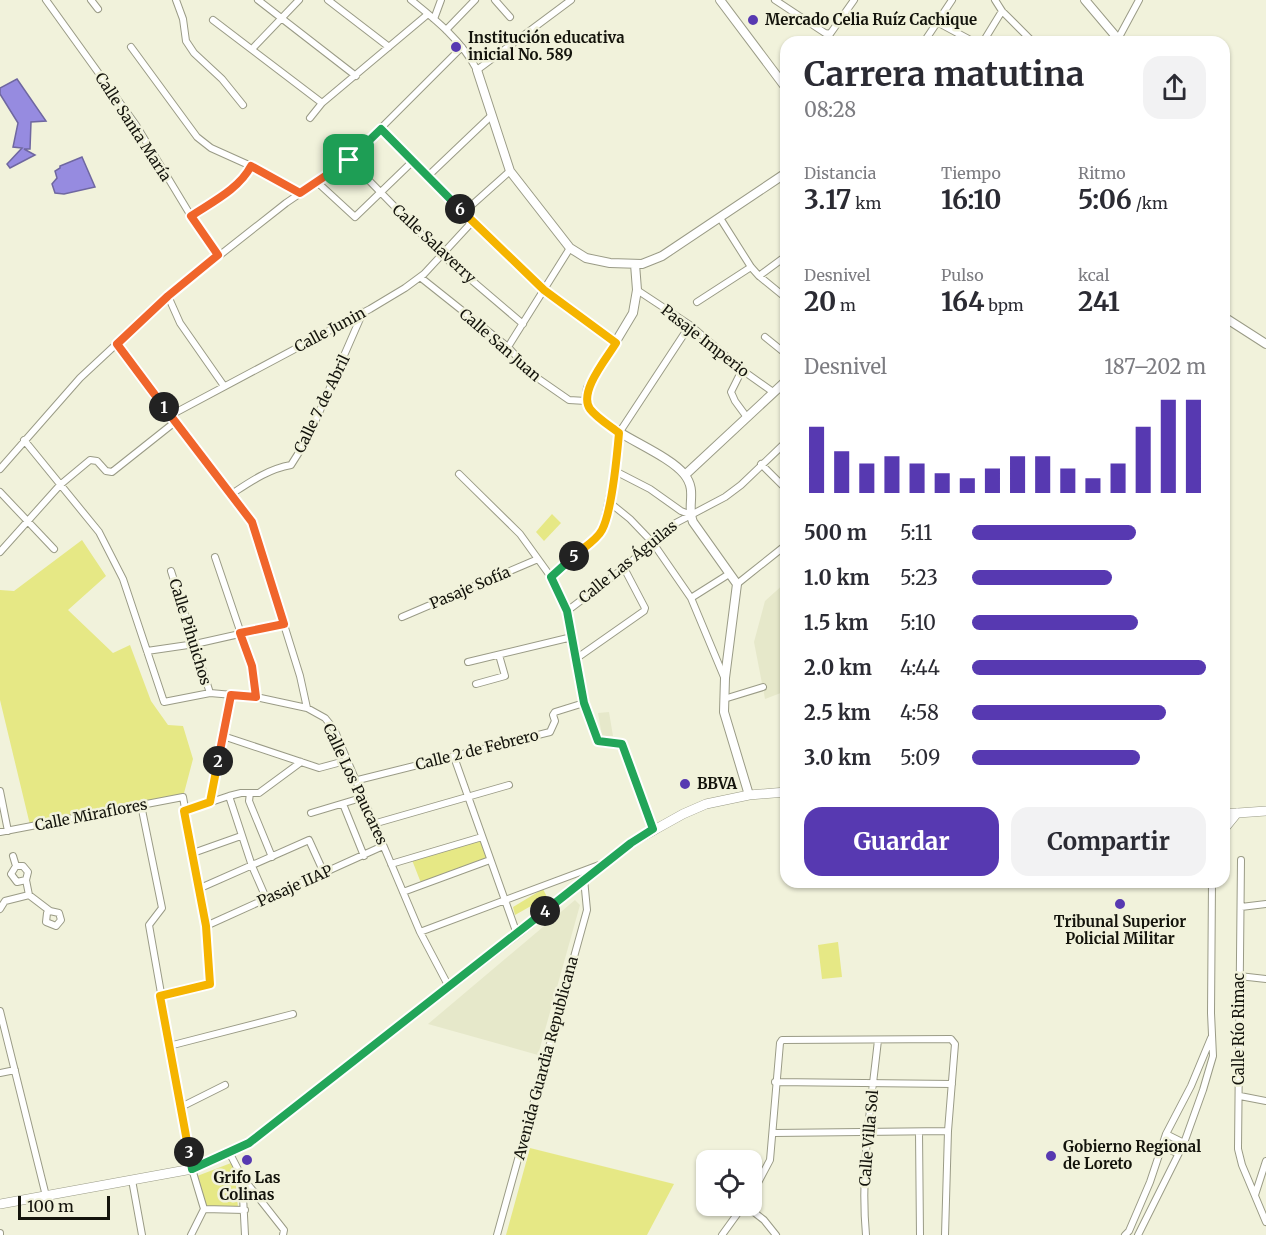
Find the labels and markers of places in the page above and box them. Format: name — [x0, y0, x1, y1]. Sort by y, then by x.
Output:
place label: Mercado Celia Ruíz Cachique — [765, 10, 977, 29]
marker: Mercado Celia Ruíz Cachique — [746, 13, 760, 27]
place label: Institución educativa inicial No. 589 — [468, 28, 625, 64]
marker: Institución educativa inicial No. 589 — [449, 40, 463, 54]
pin — [323, 134, 374, 185]
pin: 6 — [445, 194, 475, 224]
pin: 1 — [149, 392, 179, 422]
pin: 5 — [559, 541, 589, 571]
pin: 2 — [203, 746, 233, 776]
place label: BBVA — [697, 774, 738, 793]
marker: BBVA — [678, 777, 692, 791]
pin: 4 — [530, 896, 560, 926]
marker: Tribunal Superior Policial Militar — [1113, 897, 1127, 911]
place label: Tribunal Superior Policial Militar — [1054, 912, 1186, 948]
pin: 3 — [174, 1137, 204, 1167]
place label: Gobierno Regional de Loreto — [1063, 1137, 1201, 1173]
marker: Gobierno Regional de Loreto — [1044, 1149, 1058, 1163]
marker: Grifo Las Colinas — [240, 1153, 254, 1167]
place label: Grifo Las Colinas — [213, 1168, 281, 1204]

